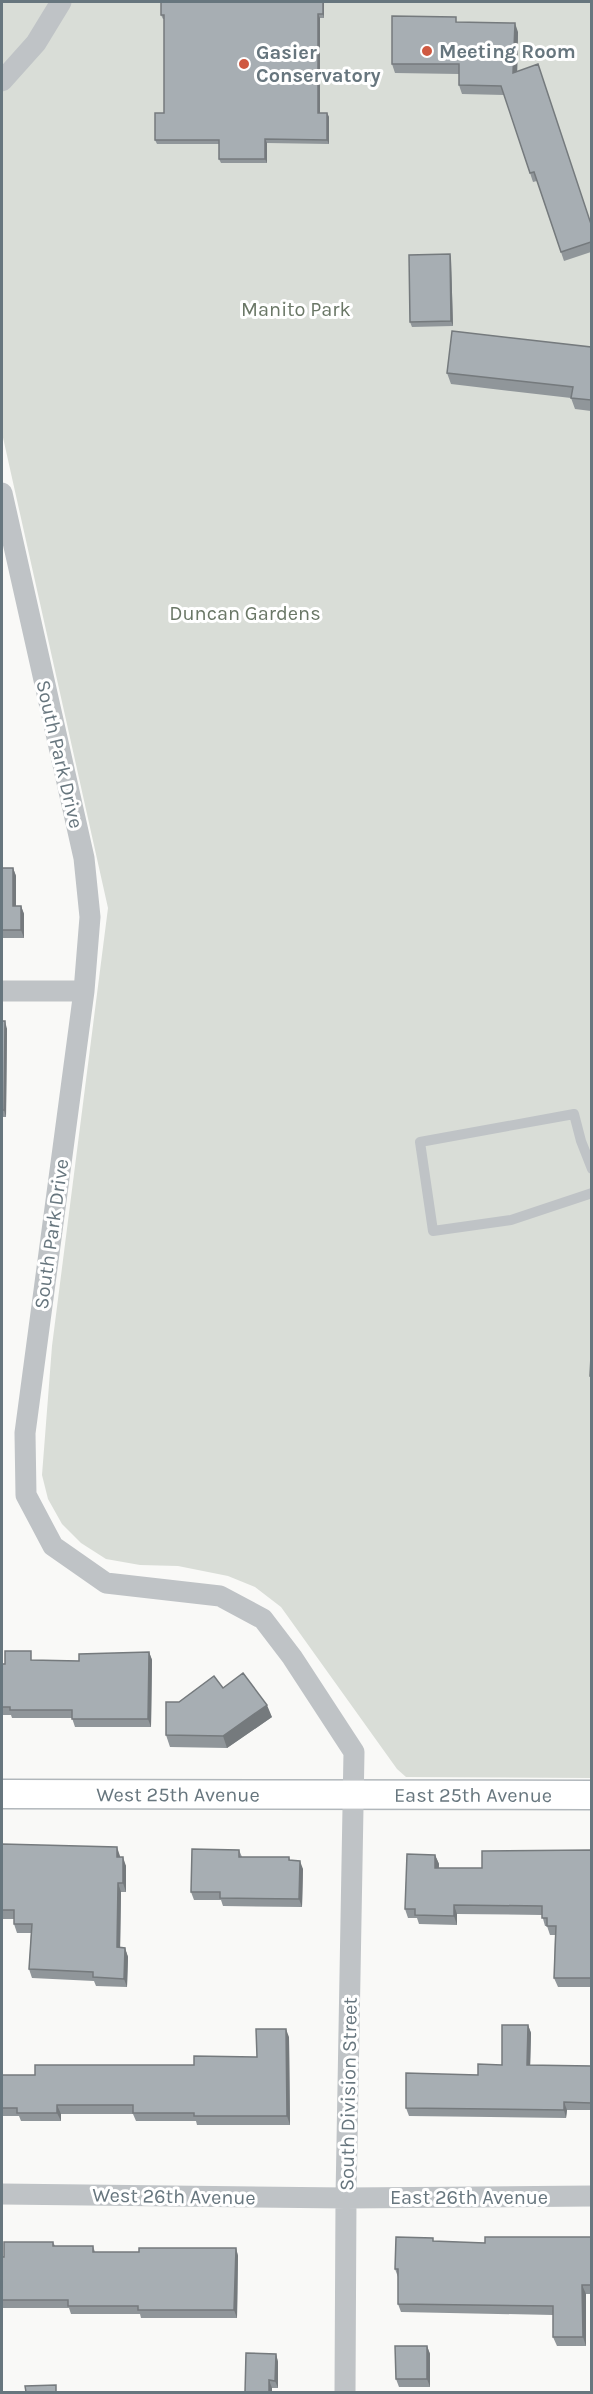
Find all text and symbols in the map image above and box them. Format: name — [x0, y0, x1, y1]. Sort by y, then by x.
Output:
place label: Meeting Room — [439, 40, 576, 63]
place label: Gasier Conservatory — [256, 41, 381, 87]
marker: Meeting Room — [420, 44, 434, 58]
marker: Gasier Conservatory — [237, 57, 251, 71]
park label: Manito Park — [241, 298, 351, 321]
park label: Duncan Gardens — [169, 602, 321, 625]
street label: South Park Drive — [31, 678, 88, 831]
street label: South Park Drive — [30, 1157, 73, 1311]
street label: West 25th Avenue — [96, 1783, 260, 1806]
street label: East 25th Avenue — [394, 1784, 552, 1807]
street label: South Division Street — [335, 1996, 362, 2191]
street label: West 26th Avenue — [92, 2184, 256, 2209]
street label: East 26th Avenue — [390, 2186, 548, 2209]

